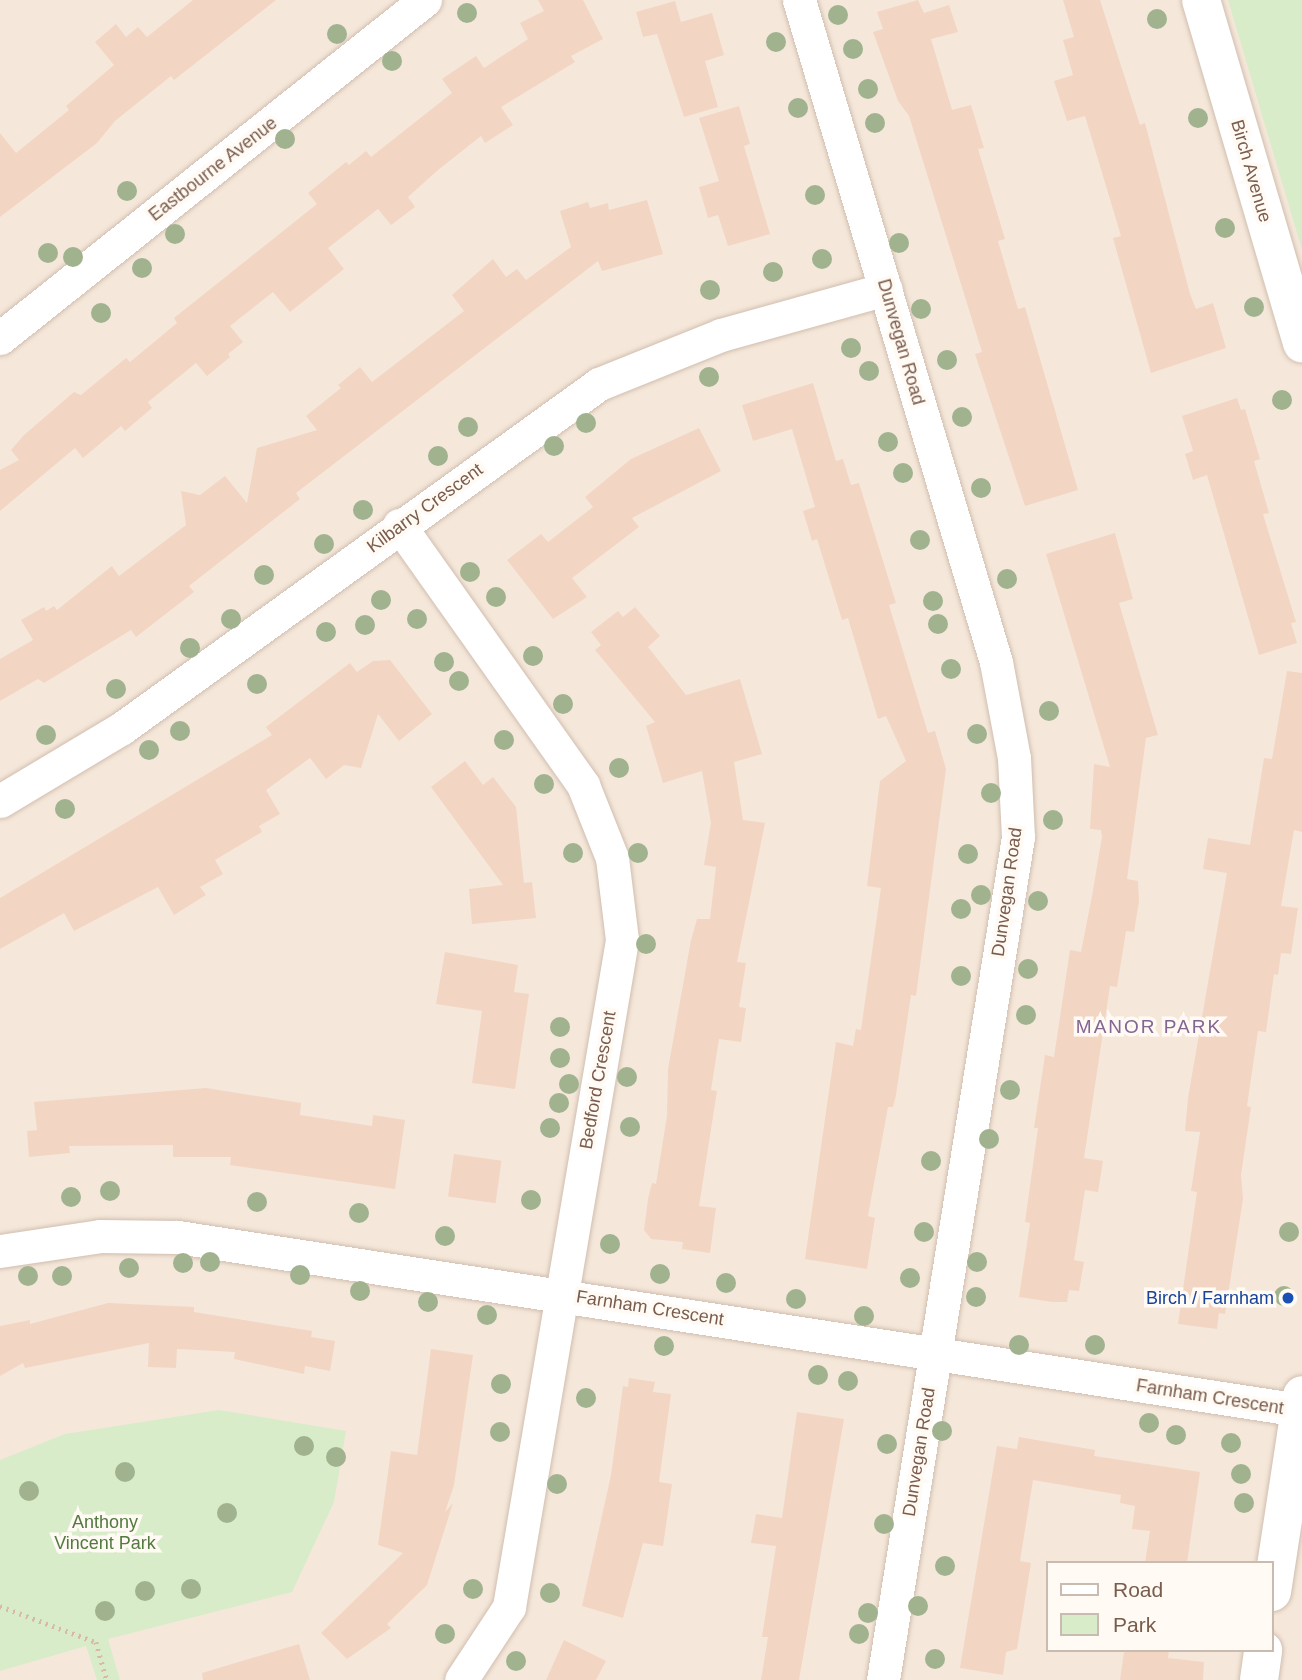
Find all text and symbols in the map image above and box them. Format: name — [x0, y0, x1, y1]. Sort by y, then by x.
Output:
street label: Eastbourne Avenue — [144, 112, 282, 226]
street label: Birch Avenue — [1226, 117, 1276, 225]
street label: Dunvegan Road — [873, 276, 929, 408]
street label: Kilbarry Crescent — [363, 459, 487, 557]
street label: Dunvegan Road — [987, 826, 1027, 958]
street label: Bedford Crescent — [575, 1009, 621, 1151]
district label: MANOR PARK — [1077, 1016, 1221, 1038]
street label: Farnham Crescent — [575, 1286, 725, 1330]
place label: Birch / Farnham — [1146, 1287, 1274, 1309]
marker: Birch / Farnham — [1280, 1290, 1296, 1306]
street label: Farnham Crescent — [1135, 1375, 1285, 1419]
street label: Dunvegan Road — [898, 1386, 940, 1518]
park label: Anthony Vincent Park — [54, 1512, 156, 1554]
legend — [1046, 1561, 1274, 1652]
text: Road — [1113, 1578, 1163, 1601]
text: Park — [1113, 1613, 1156, 1636]

